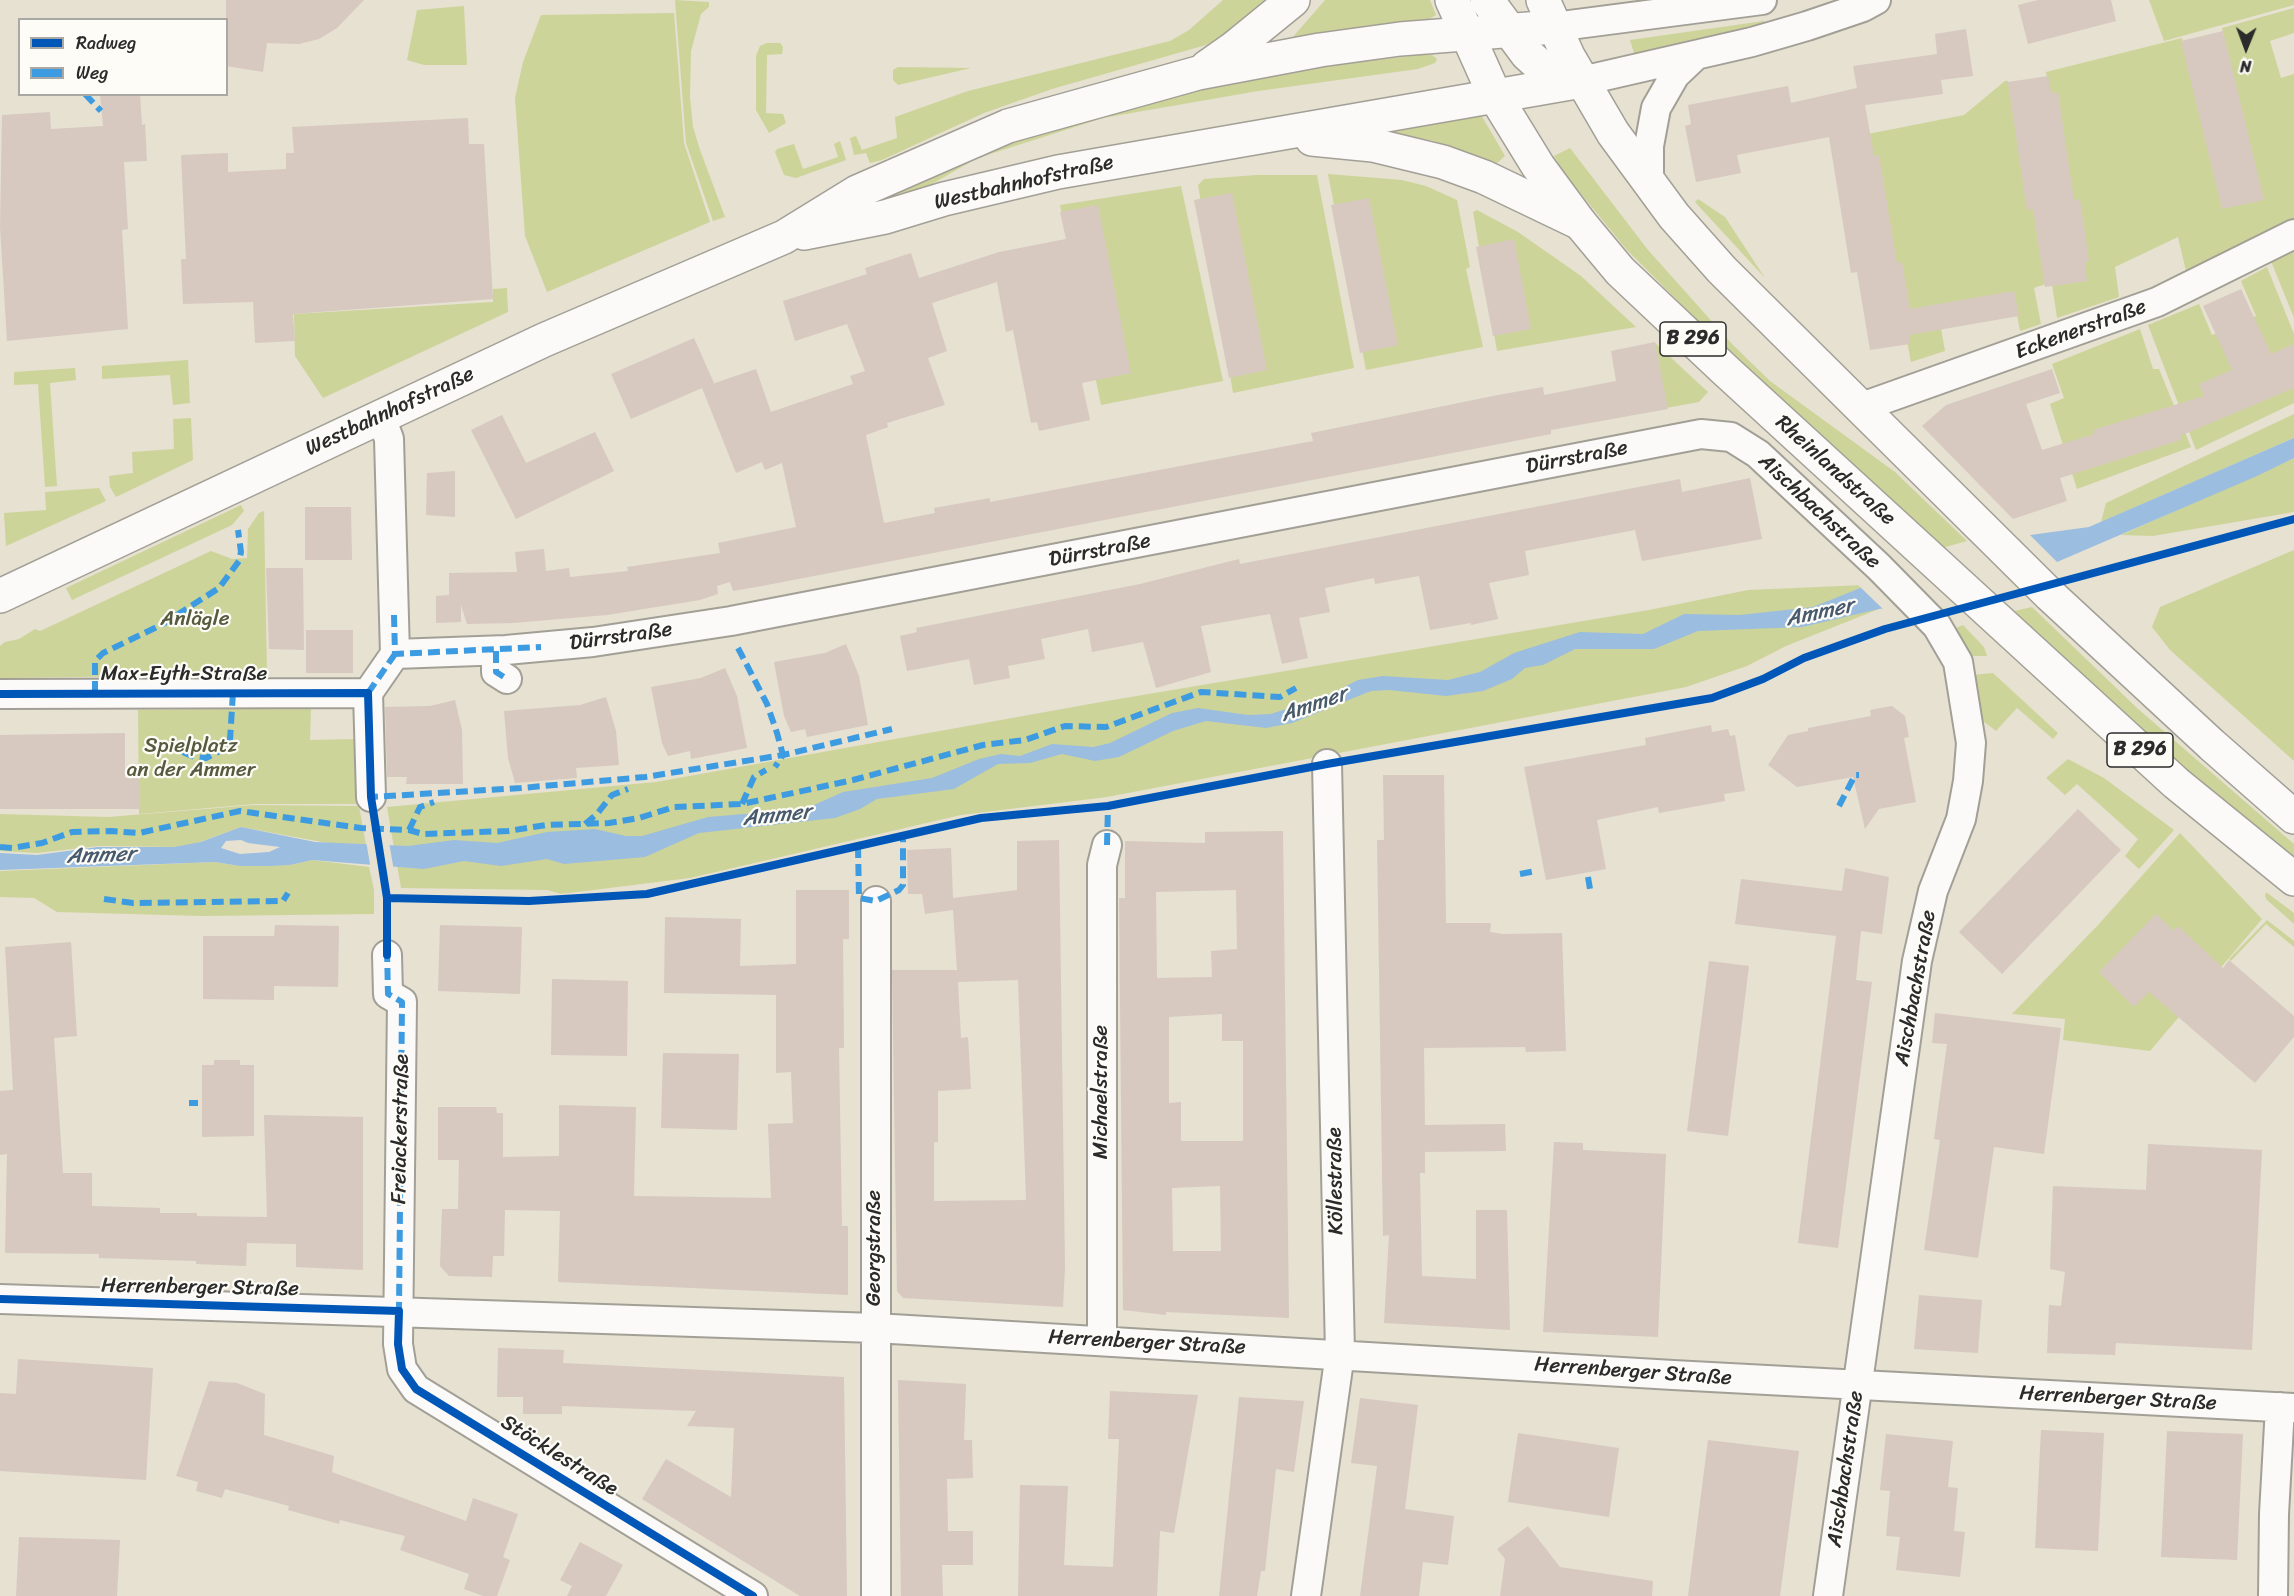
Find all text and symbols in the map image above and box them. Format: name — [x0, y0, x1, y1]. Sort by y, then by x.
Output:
legend — [18, 18, 228, 96]
north arrow — [2216, 18, 2276, 78]
text: Radweg — [76, 27, 136, 59]
text: N — [2240, 52, 2251, 81]
text: Weg — [76, 57, 108, 89]
street label: Westbahnhofstraße — [932, 150, 1116, 216]
street label: Eckenerstraße — [2012, 295, 2150, 365]
road number: B 296 — [1660, 322, 1726, 356]
street label: Westbahnhofstraße — [302, 362, 478, 462]
street label: Rheinlandstraße — [1770, 411, 1900, 531]
street label: Dürrstraße — [1524, 436, 1630, 480]
street label: Aischbachstraße — [1753, 449, 1885, 575]
street label: Dürrstraße — [1047, 529, 1153, 573]
water label: Ammer — [1784, 593, 1856, 633]
park label: Anlägle — [160, 607, 230, 633]
street label: Dürrstraße — [568, 617, 674, 657]
street label: Max-Eyth-Straße — [101, 662, 267, 688]
water label: Ammer — [1277, 681, 1351, 729]
road number: B 296 — [2107, 733, 2173, 767]
park label: Spielplatz an der Ammer — [127, 734, 255, 784]
water label: Ammer — [742, 799, 812, 833]
water label: Ammer — [66, 842, 136, 870]
street label: Aischbachstraße — [1890, 908, 1942, 1068]
street label: Michaelstraße — [1089, 1025, 1115, 1159]
street label: Freiackerstraße — [387, 1054, 415, 1204]
street label: Köllestraße — [1322, 1127, 1350, 1235]
street label: Georgstraße — [862, 1190, 888, 1306]
street label: Herrenberger Straße — [101, 1274, 299, 1302]
street label: Herrenberger Straße — [1048, 1325, 1246, 1361]
street label: Herrenberger Straße — [1534, 1353, 1732, 1391]
street label: Herrenberger Straße — [2019, 1381, 2217, 1417]
street label: Aischbachstraße — [1823, 1389, 1869, 1549]
street label: Stöcklestraße — [496, 1410, 622, 1502]

